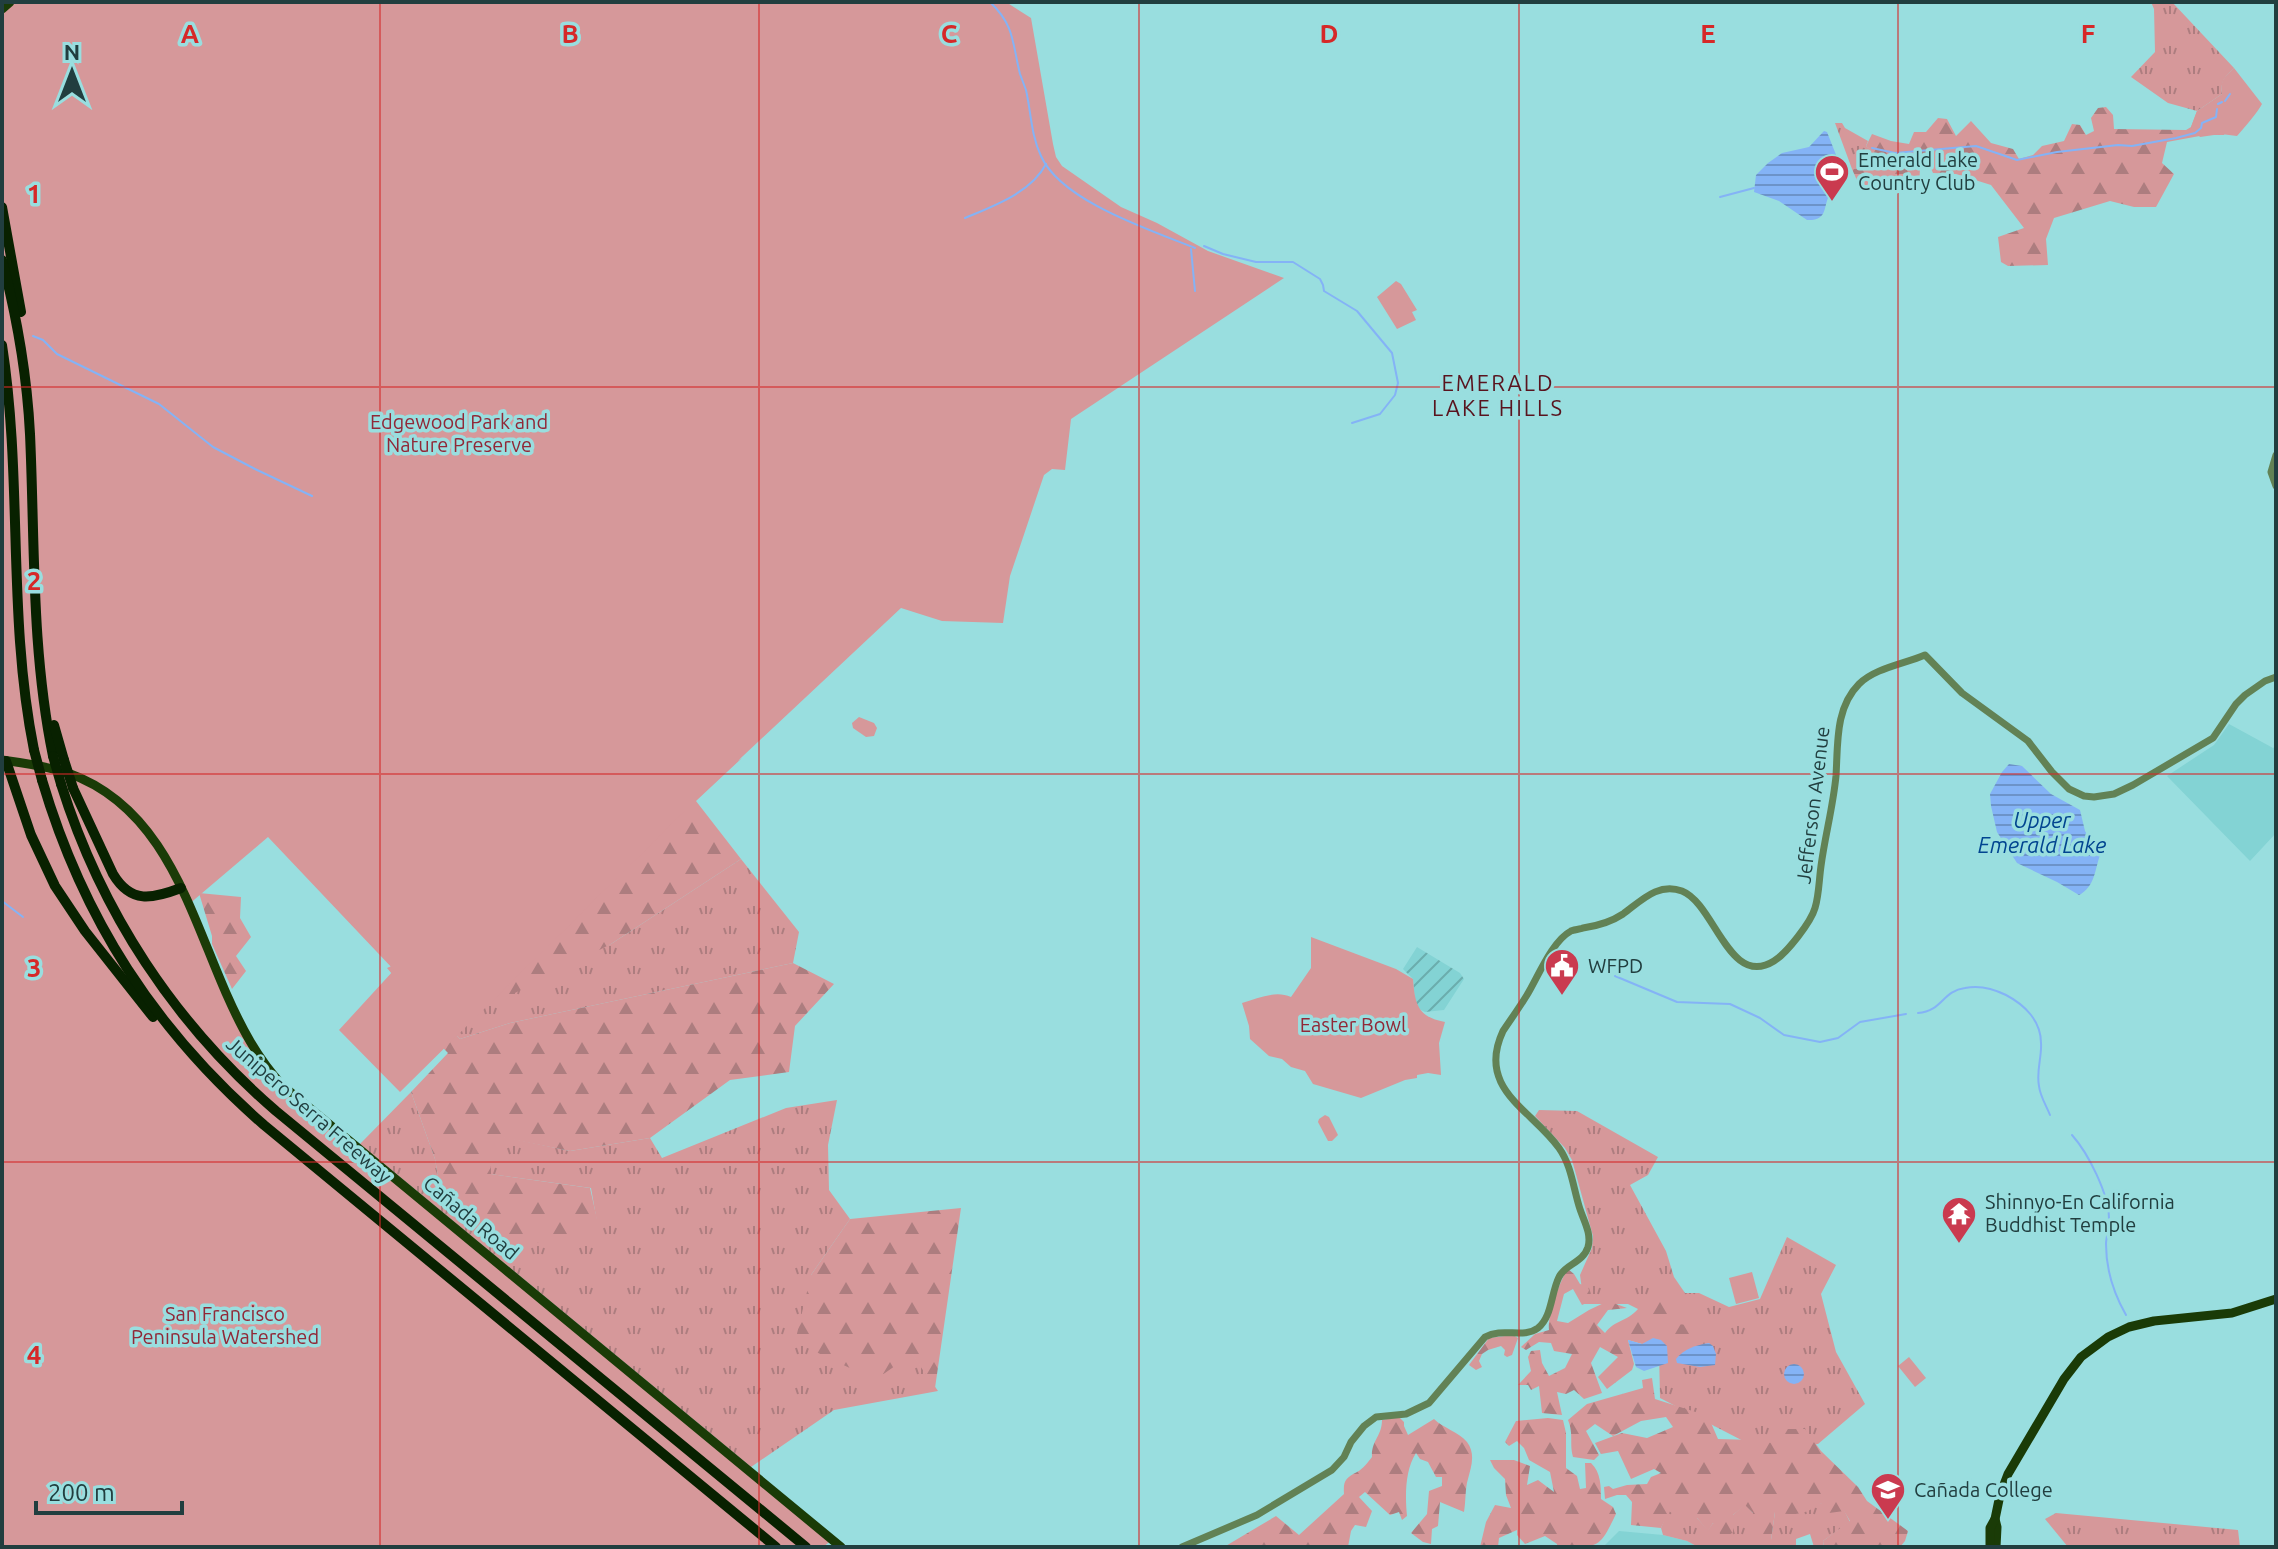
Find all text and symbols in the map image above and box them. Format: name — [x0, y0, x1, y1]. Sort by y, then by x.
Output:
text: A — [181, 19, 200, 48]
text: B — [561, 19, 579, 48]
text: C — [941, 19, 958, 48]
text: D — [1320, 19, 1338, 48]
text: E — [1700, 19, 1716, 48]
text: F — [2081, 19, 2095, 48]
north arrow — [32, 32, 112, 112]
text: N — [64, 39, 80, 64]
place label: Emerald Lake Country Club — [1858, 148, 1978, 194]
sports icon: Emerald Lake Country Club — [1813, 153, 1851, 203]
text: 1 — [27, 179, 41, 208]
district label: EMERALD LAKE HILLS — [1432, 370, 1564, 420]
park label: Edgewood Park and Nature Preserve — [370, 410, 548, 456]
text: 2 — [27, 566, 41, 595]
street label: Jefferson Avenue — [1791, 725, 1834, 885]
water label: Upper Emerald Lake — [1978, 807, 2106, 857]
public building icon: WFPD — [1543, 947, 1581, 997]
text: 3 — [27, 953, 41, 982]
place label: WFPD — [1588, 954, 1643, 977]
park label: Easter Bowl — [1300, 1013, 1406, 1036]
street label: Junipero Serra Freeway — [222, 1032, 397, 1188]
street label: Cañada Road — [419, 1171, 523, 1264]
place label: Shinnyo-En California Buddhist Temple — [1985, 1190, 2175, 1236]
temple icon: Shinnyo-En California Buddhist Temple — [1940, 1195, 1978, 1245]
park label: San Francisco Peninsula Watershed — [131, 1302, 319, 1348]
text: 4 — [27, 1340, 41, 1369]
scale bar — [36, 1465, 182, 1515]
school or university icon: Cañada College — [1869, 1471, 1907, 1521]
place label: Cañada College — [1914, 1478, 2053, 1501]
text: 200 m — [48, 1479, 115, 1506]

